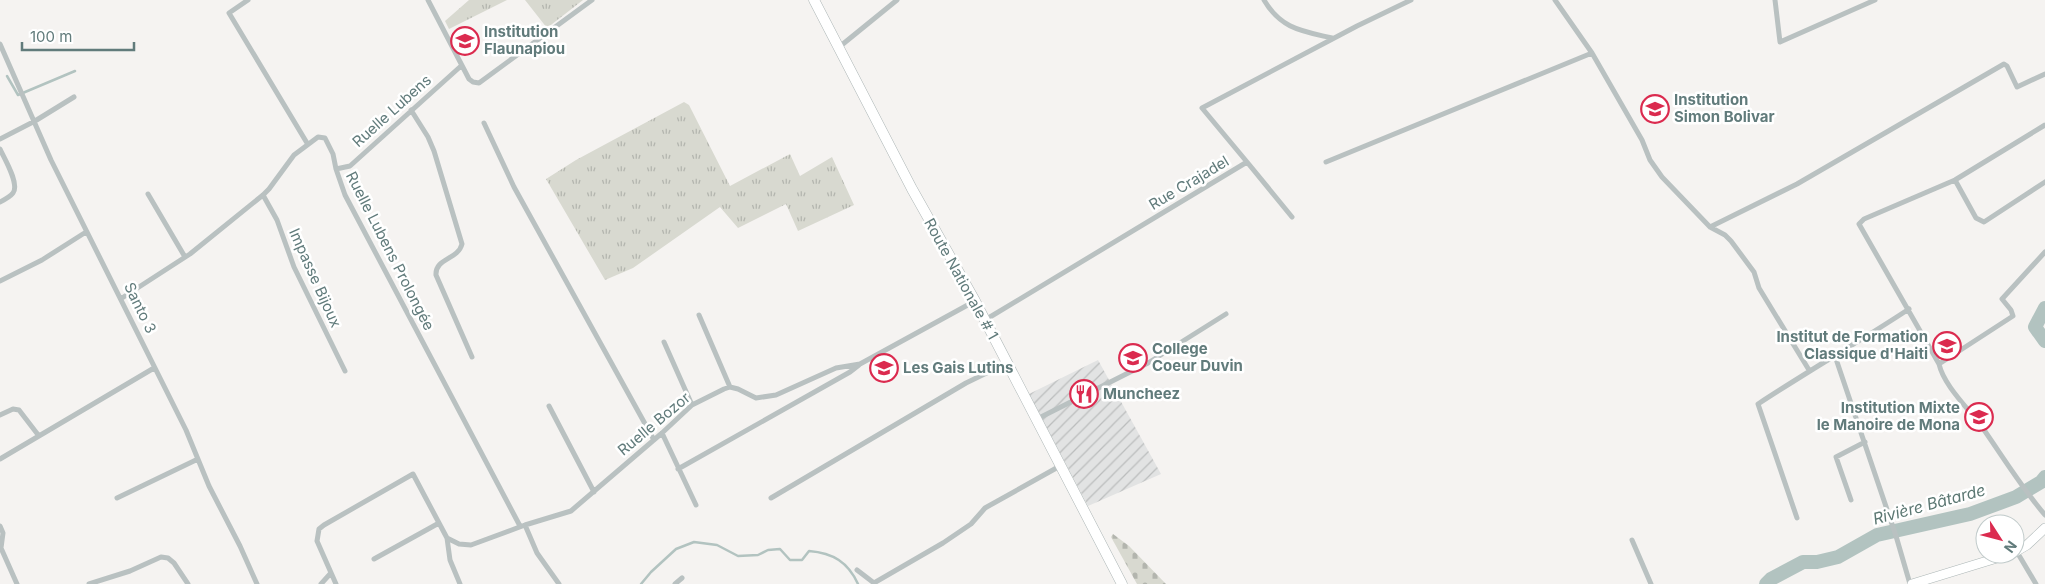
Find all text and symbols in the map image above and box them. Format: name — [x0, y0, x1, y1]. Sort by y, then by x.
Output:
scale bar — [22, 20, 135, 52]
place label: Institution Flaunapiou — [484, 22, 565, 58]
school or university icon: Institution Flaunapiou — [450, 26, 480, 56]
text: 100 m — [30, 27, 72, 46]
street label: Ruelle Lubens — [348, 70, 435, 151]
place label: Institution Simon Bolivar — [1674, 90, 1775, 126]
school or university icon: Institution Simon Bolivar — [1640, 94, 1670, 124]
street label: Rue Crajadel — [1145, 151, 1232, 214]
street label: Ruelle Lubens Prolongée — [342, 168, 439, 333]
street label: Route Nationale # 1 — [920, 215, 1003, 343]
street label: Impasse Bijoux — [285, 225, 346, 330]
street label: Santo 3 — [120, 279, 161, 336]
place label: Institut de Formation Classique d'Haiti — [1776, 327, 1928, 363]
school or university icon: Institut de Formation Classique d'Haiti — [1932, 331, 1962, 361]
place label: College Coeur Duvin — [1152, 339, 1243, 375]
school or university icon: College Coeur Duvin — [1118, 343, 1148, 373]
school or university icon: Les Gais Lutins — [869, 353, 899, 383]
place label: Les Gais Lutins — [903, 358, 1013, 377]
restaurant icon: Muncheez — [1069, 379, 1099, 409]
place label: Muncheez — [1103, 384, 1180, 403]
street label: Ruelle Bozor — [614, 388, 694, 459]
place label: Institution Mixte le Manoire de Mona — [1817, 398, 1960, 434]
school or university icon: Institution Mixte le Manoire de Mona — [1964, 402, 1994, 432]
water label: Rivière Bâtarde — [1871, 479, 1987, 529]
north arrow — [1975, 514, 2025, 564]
text: N — [2001, 538, 2021, 556]

